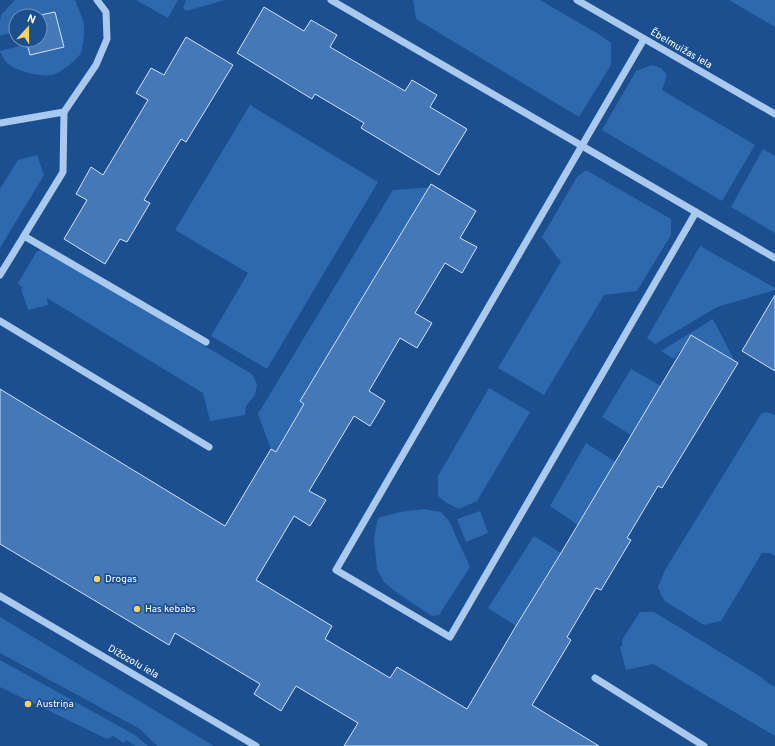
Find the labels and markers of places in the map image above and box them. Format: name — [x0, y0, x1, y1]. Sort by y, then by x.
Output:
place label: Drogas — [105, 573, 137, 586]
marker: Drogas — [92, 574, 102, 584]
place label: Has kebabs — [145, 603, 196, 616]
marker: Has kebabs — [132, 604, 142, 614]
place label: Austriņa — [36, 698, 74, 711]
marker: Austriņa — [23, 699, 33, 709]

